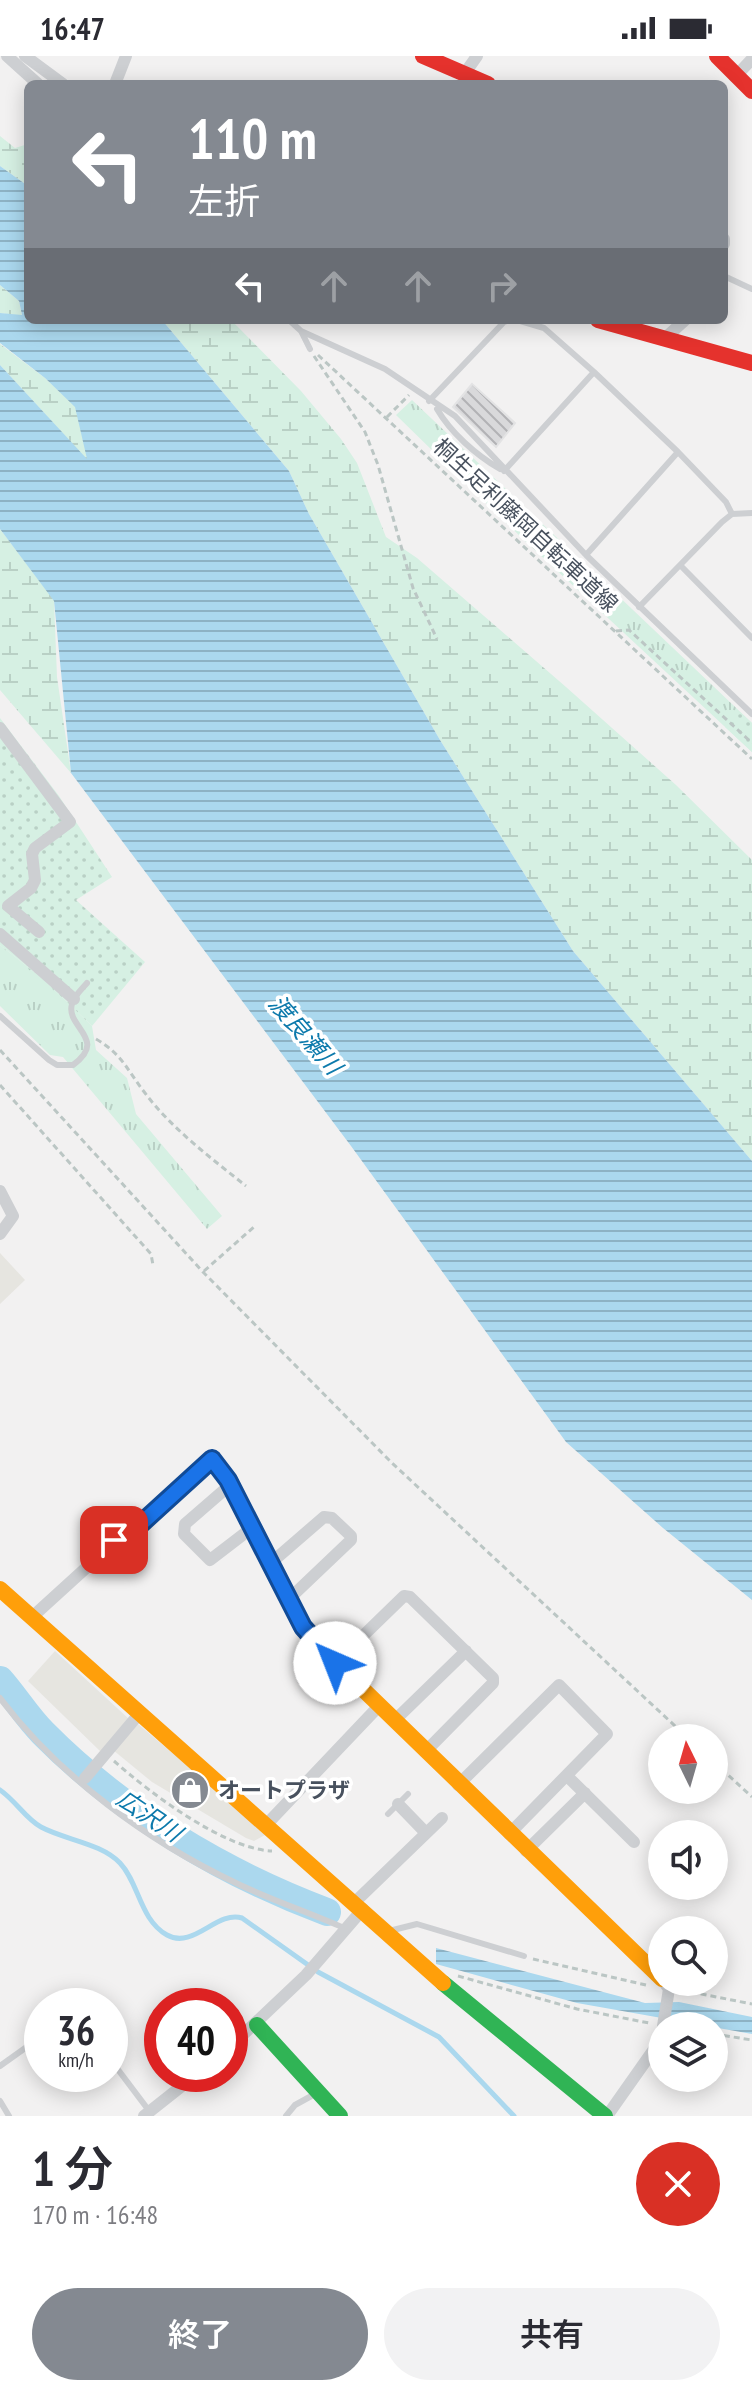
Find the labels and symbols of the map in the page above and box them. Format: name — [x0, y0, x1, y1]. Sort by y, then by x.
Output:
street label: 桐生足利藤岡自転車道線 — [428, 432, 624, 618]
water label: 渡良瀬川 — [262, 988, 351, 1083]
pin — [80, 1506, 148, 1574]
position arrow — [293, 1621, 377, 1705]
north arrow — [648, 1724, 728, 1804]
shop icon: オートプラザ — [169, 1769, 211, 1811]
place label: オートプラザ — [218, 1776, 350, 1804]
water label: 広沢川 — [111, 1783, 190, 1850]
speed limit sign: 40 — [144, 1988, 248, 2092]

